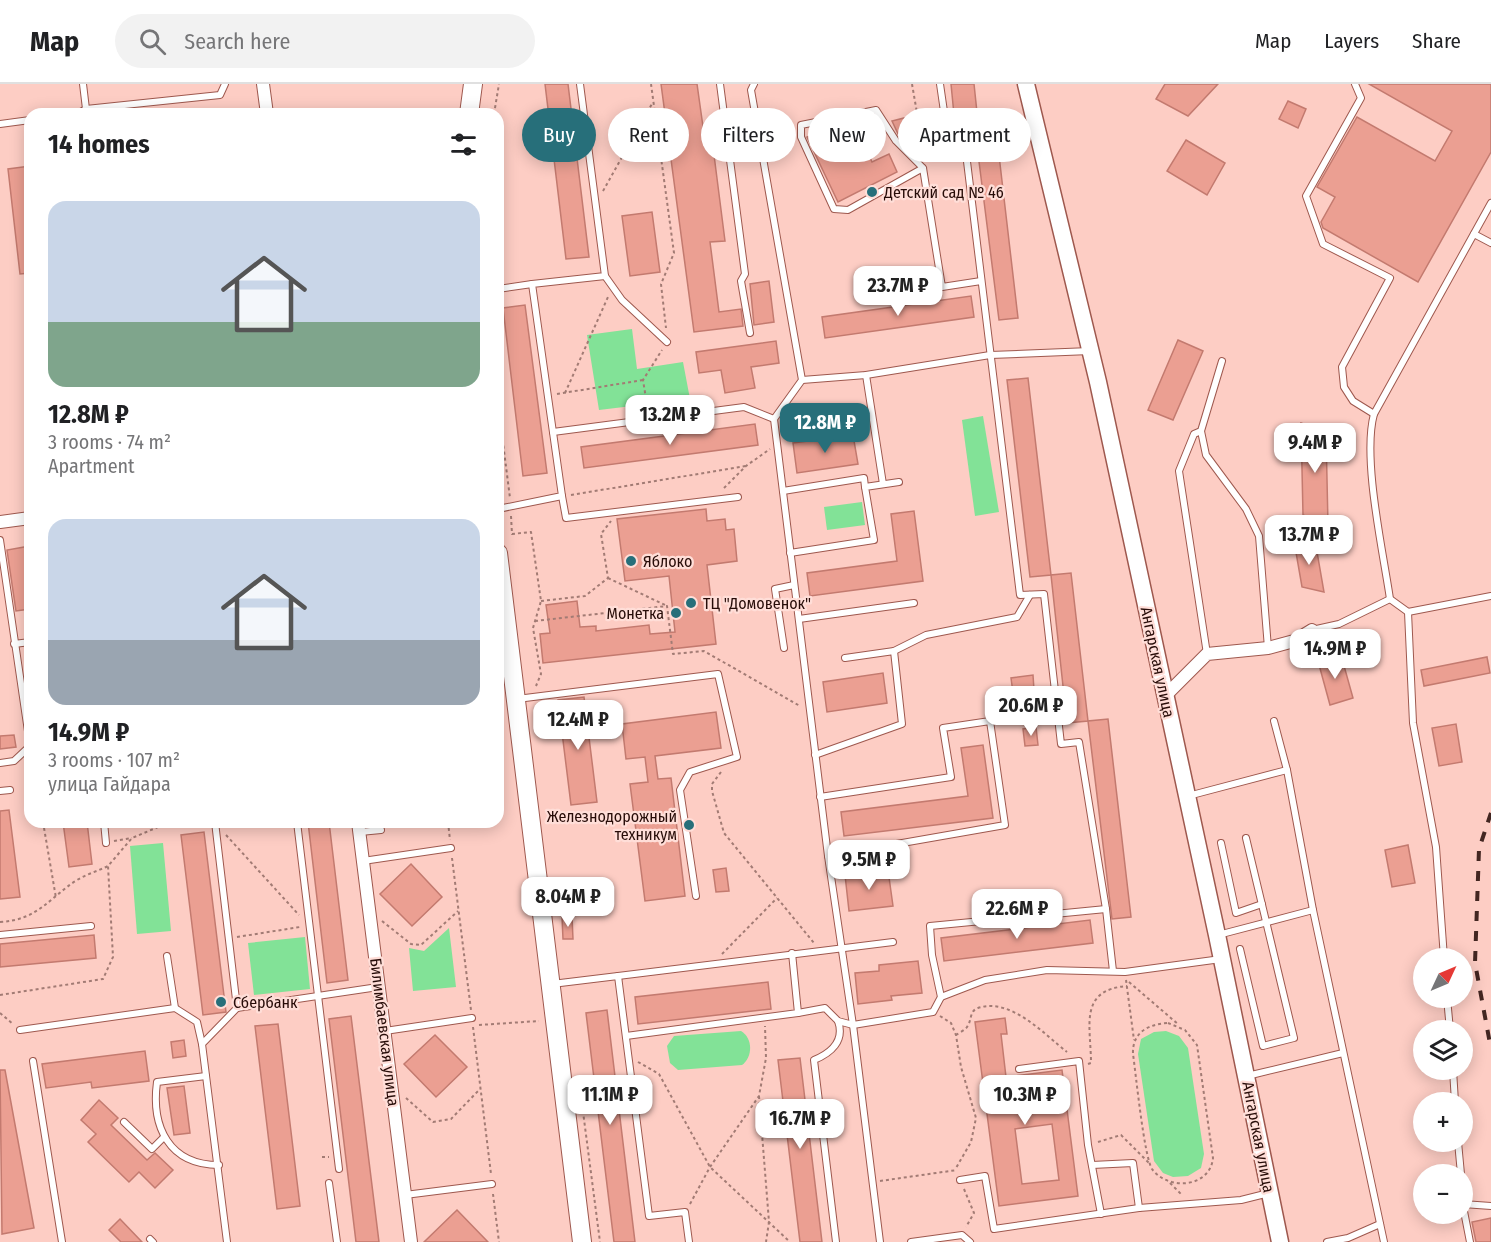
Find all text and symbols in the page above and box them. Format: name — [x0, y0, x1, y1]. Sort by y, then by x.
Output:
search box — [115, 14, 535, 68]
text: Map — [30, 25, 79, 58]
icon: search — [136, 25, 169, 58]
text: Search here — [184, 28, 290, 55]
text: Map — [1255, 28, 1291, 54]
text: Layers — [1324, 28, 1379, 54]
text: Share — [1412, 28, 1461, 54]
chip: Buy — [522, 108, 596, 162]
chip: Rent — [608, 108, 689, 162]
chip: Filters — [701, 108, 796, 162]
chip: New — [808, 108, 886, 162]
chip: Apartment — [898, 108, 1031, 162]
icon: filters — [447, 128, 480, 161]
text: 14 homes — [48, 129, 150, 160]
place label: Детский сад № 46 — [883, 183, 1004, 202]
marker: Детский сад № 46 — [865, 185, 879, 199]
icon: home — [210, 240, 318, 348]
pin: 23.7M ₽ — [843, 266, 953, 317]
text: 23.7M ₽ — [867, 273, 929, 297]
pin: 13.2M ₽ — [615, 395, 725, 446]
text: 12.8M ₽ — [48, 399, 129, 430]
text: 13.2M ₽ — [639, 402, 701, 426]
pin: 12.8M ₽ — [770, 403, 880, 454]
text: 12.8M ₽ — [794, 410, 856, 434]
pin: 9.4M ₽ — [1266, 423, 1364, 474]
text: 3 rooms · 74 m² — [48, 430, 171, 454]
text: 9.4M ₽ — [1288, 430, 1342, 454]
text: Apartment — [48, 454, 135, 478]
pin: 13.7M ₽ — [1254, 515, 1364, 566]
text: 13.7M ₽ — [1279, 522, 1339, 546]
place label: Яблоко — [643, 552, 692, 571]
marker: Яблоко — [624, 554, 638, 568]
icon: home — [210, 558, 318, 666]
place label: ТЦ "Домовенок" — [703, 594, 811, 613]
marker: ТЦ "Домовенок" — [684, 596, 698, 610]
place label: Монетка — [607, 604, 664, 623]
street label: Ангарская улица — [1137, 605, 1179, 719]
marker: Монетка — [669, 606, 683, 620]
pin: 14.9M ₽ — [1280, 629, 1390, 680]
text: 14.9M ₽ — [1304, 636, 1366, 660]
pin: 20.6M ₽ — [976, 686, 1086, 737]
text: 20.6M ₽ — [999, 693, 1063, 717]
pin: 12.4M ₽ — [523, 700, 633, 751]
text: 12.4M ₽ — [547, 707, 609, 731]
text: 14.9M ₽ — [48, 717, 129, 748]
text: 3 rooms · 107 m² — [48, 748, 180, 772]
text: улица Гайдара — [48, 772, 171, 796]
place label: Железнодорожный техникум — [547, 807, 677, 844]
marker: Железнодорожный техникум — [682, 818, 696, 832]
pin: 9.5M ₽ — [820, 840, 918, 891]
text: 9.5M ₽ — [842, 847, 896, 871]
pin: 8.04M ₽ — [513, 877, 623, 928]
text: 8.04M ₽ — [535, 884, 601, 908]
pin: 22.6M ₽ — [962, 889, 1072, 940]
text: 22.6M ₽ — [986, 896, 1048, 920]
north arrow — [1413, 948, 1473, 1008]
map controls — [1413, 948, 1473, 1224]
street label: Билимбаевская улица — [366, 957, 403, 1107]
place label: Сбербанк — [233, 993, 298, 1012]
marker: Сбербанк — [214, 995, 228, 1009]
button: layers — [1413, 1020, 1473, 1080]
pin: 11.1M ₽ — [555, 1075, 665, 1126]
pin: 10.3M ₽ — [970, 1075, 1080, 1126]
street label: Ангарская улица — [1238, 1080, 1279, 1194]
text: 11.1M ₽ — [582, 1082, 638, 1106]
text: 10.3M ₽ — [993, 1082, 1057, 1106]
button: + — [1413, 1092, 1473, 1152]
pin: 16.7M ₽ — [745, 1099, 855, 1150]
text: 16.7M ₽ — [769, 1106, 831, 1130]
button: − — [1413, 1164, 1473, 1224]

